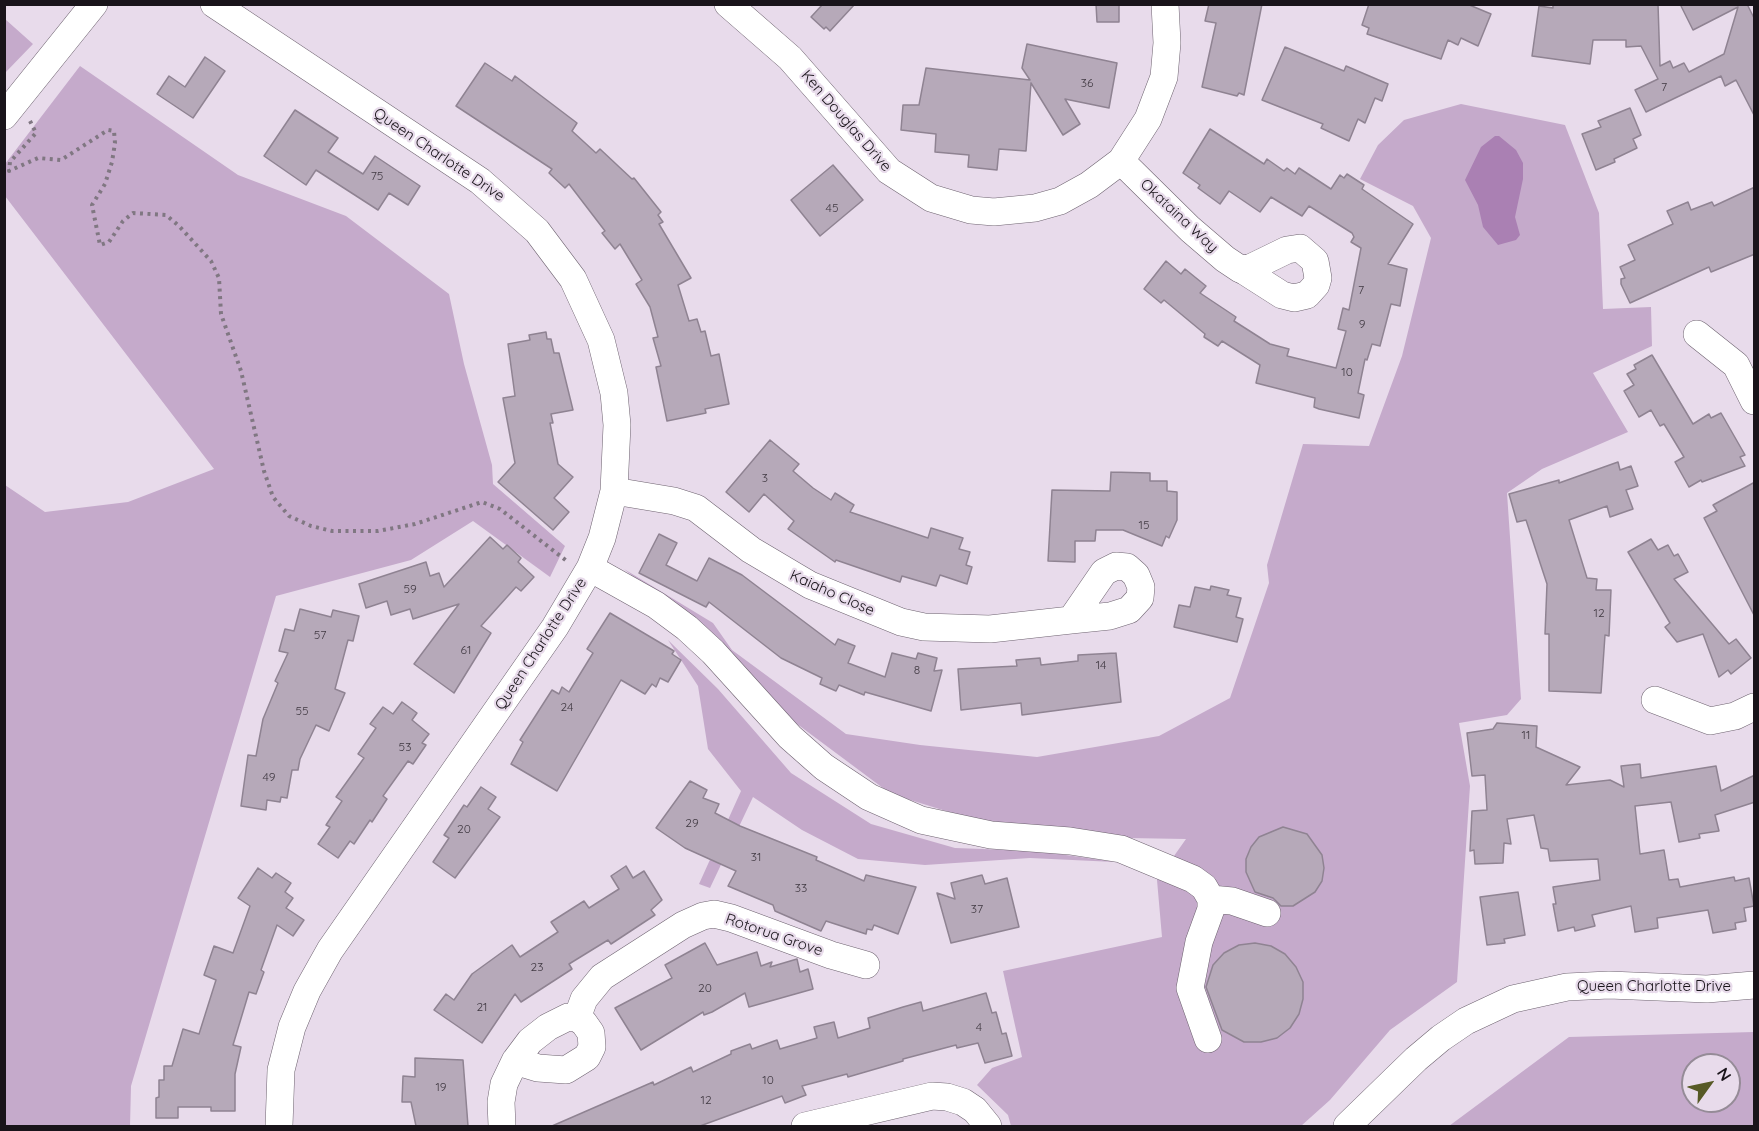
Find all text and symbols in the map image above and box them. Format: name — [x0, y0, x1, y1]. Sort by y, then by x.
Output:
street label: Ken Douglas Drive — [797, 67, 895, 175]
house number: 36 — [1081, 76, 1093, 90]
house number: 7 — [1661, 80, 1667, 94]
street label: Queen Charlotte Drive — [370, 104, 508, 206]
house number: 75 — [371, 169, 383, 183]
street label: Okataina Way — [1136, 175, 1222, 257]
house number: 45 — [826, 201, 838, 215]
house number: 7 — [1358, 283, 1364, 297]
house number: 9 — [1359, 317, 1365, 331]
house number: 10 — [1341, 365, 1353, 379]
house number: 3 — [762, 471, 768, 485]
house number: 15 — [1139, 518, 1149, 532]
street label: Kaiaho Close — [787, 566, 877, 620]
street label: Queen Charlotte Drive — [491, 574, 591, 714]
house number: 59 — [403, 582, 417, 596]
house number: 12 — [1593, 606, 1605, 620]
house number: 57 — [314, 628, 326, 642]
house number: 61 — [461, 643, 471, 657]
house number: 14 — [1096, 658, 1106, 672]
house number: 8 — [914, 663, 920, 677]
house number: 24 — [561, 700, 573, 714]
house number: 55 — [295, 704, 309, 718]
house number: 11 — [1522, 728, 1530, 742]
house number: 53 — [399, 740, 411, 754]
house number: 49 — [263, 770, 275, 784]
house number: 29 — [685, 816, 699, 830]
house number: 20 — [457, 822, 471, 836]
house number: 31 — [751, 850, 761, 864]
house number: 33 — [795, 881, 807, 895]
house number: 37 — [971, 902, 983, 916]
street label: Rotorua Grove — [723, 910, 825, 960]
house number: 23 — [531, 960, 543, 974]
street label: Queen Charlotte Drive — [1577, 977, 1731, 995]
house number: 20 — [698, 981, 712, 995]
house number: 21 — [476, 1000, 488, 1014]
house number: 4 — [976, 1020, 982, 1034]
north arrow — [1681, 1053, 1741, 1113]
text: N — [1713, 1064, 1736, 1085]
house number: 10 — [762, 1073, 774, 1087]
house number: 19 — [435, 1080, 447, 1094]
house number: 12 — [700, 1093, 712, 1107]

